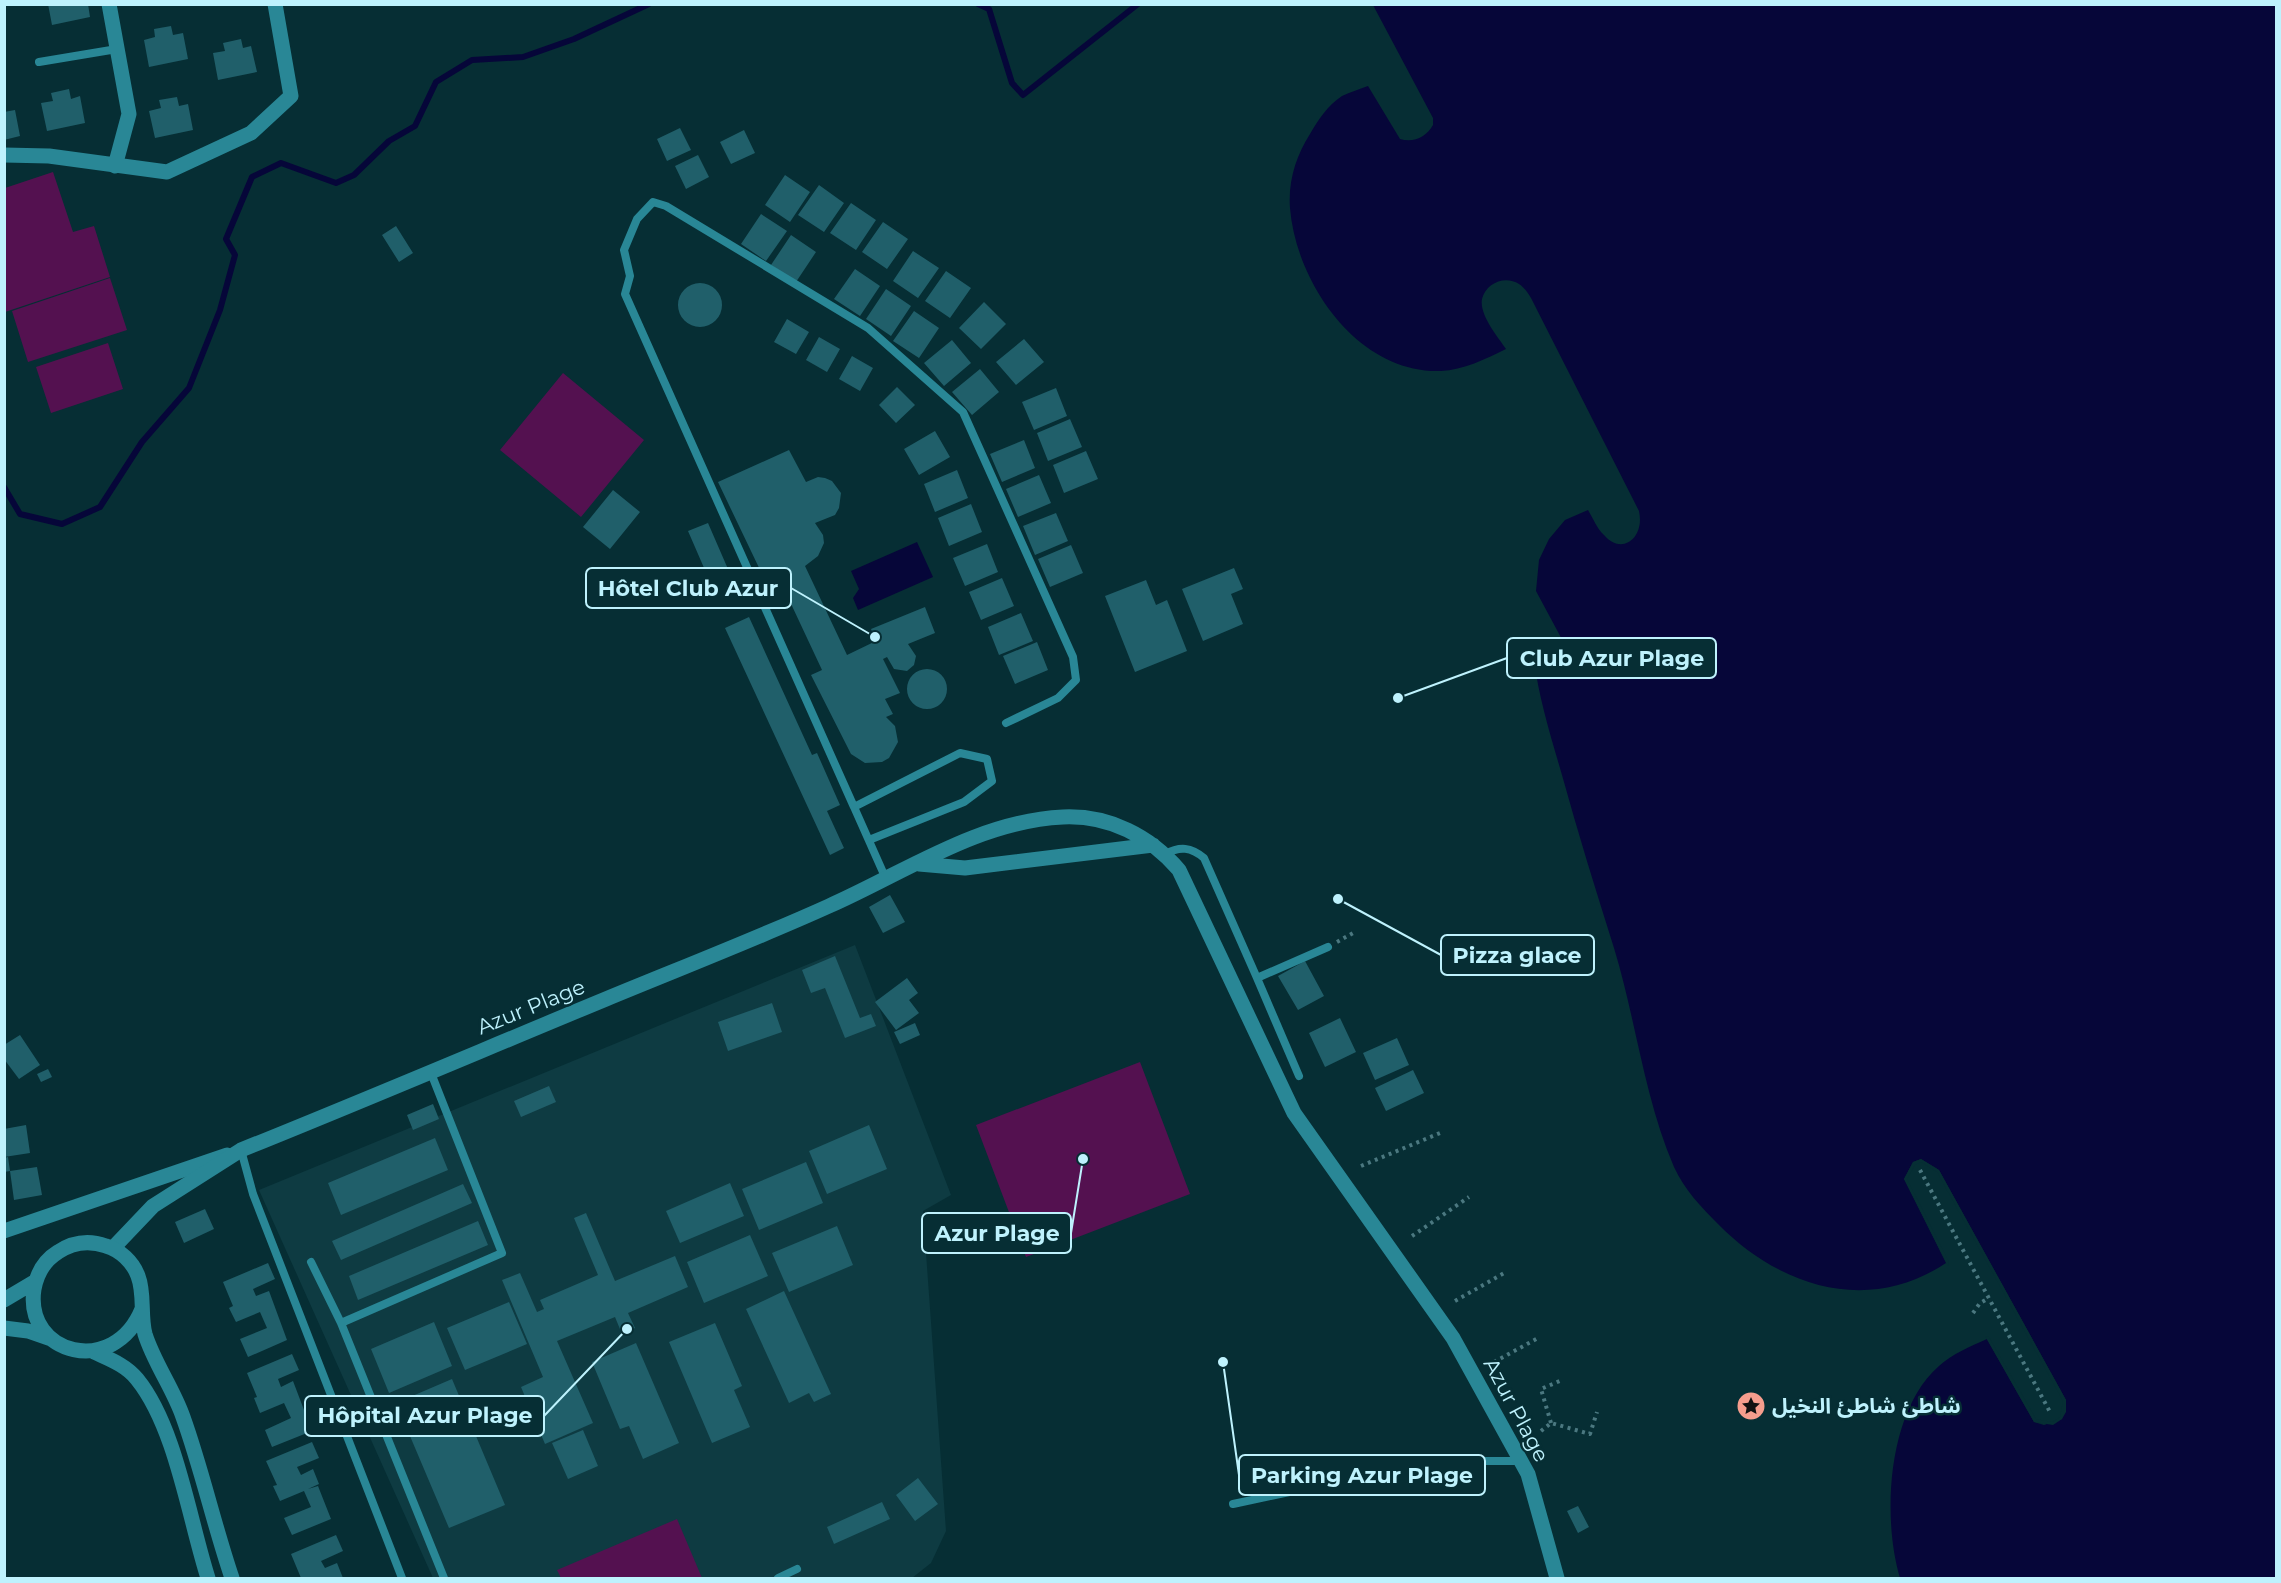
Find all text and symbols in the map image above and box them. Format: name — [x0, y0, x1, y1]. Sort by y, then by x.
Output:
callout: Hôtel Club Azur — [586, 568, 791, 608]
text: Hôtel Club Azur — [598, 575, 778, 602]
callout: Club Azur Plage — [1507, 638, 1716, 678]
text: Club Azur Plage — [1520, 645, 1704, 672]
callout: Pizza glace — [1441, 935, 1594, 975]
text: Pizza glace — [1453, 942, 1582, 969]
street label: Azur Plage — [473, 974, 588, 1039]
callout: Azur Plage — [922, 1213, 1071, 1253]
text: Azur Plage — [933, 1220, 1060, 1247]
street label: Azur Plage — [1479, 1354, 1554, 1466]
place icon: شاطئ شاطئ النخيل — [1735, 1390, 1767, 1422]
place label: شاطئ شاطئ النخيل — [1772, 1393, 1961, 1418]
callout: Hôpital Azur Plage — [305, 1396, 544, 1436]
text: Hôpital Azur Plage — [318, 1402, 533, 1429]
callout: Parking Azur Plage — [1239, 1455, 1485, 1495]
text: Parking Azur Plage — [1251, 1462, 1473, 1489]

